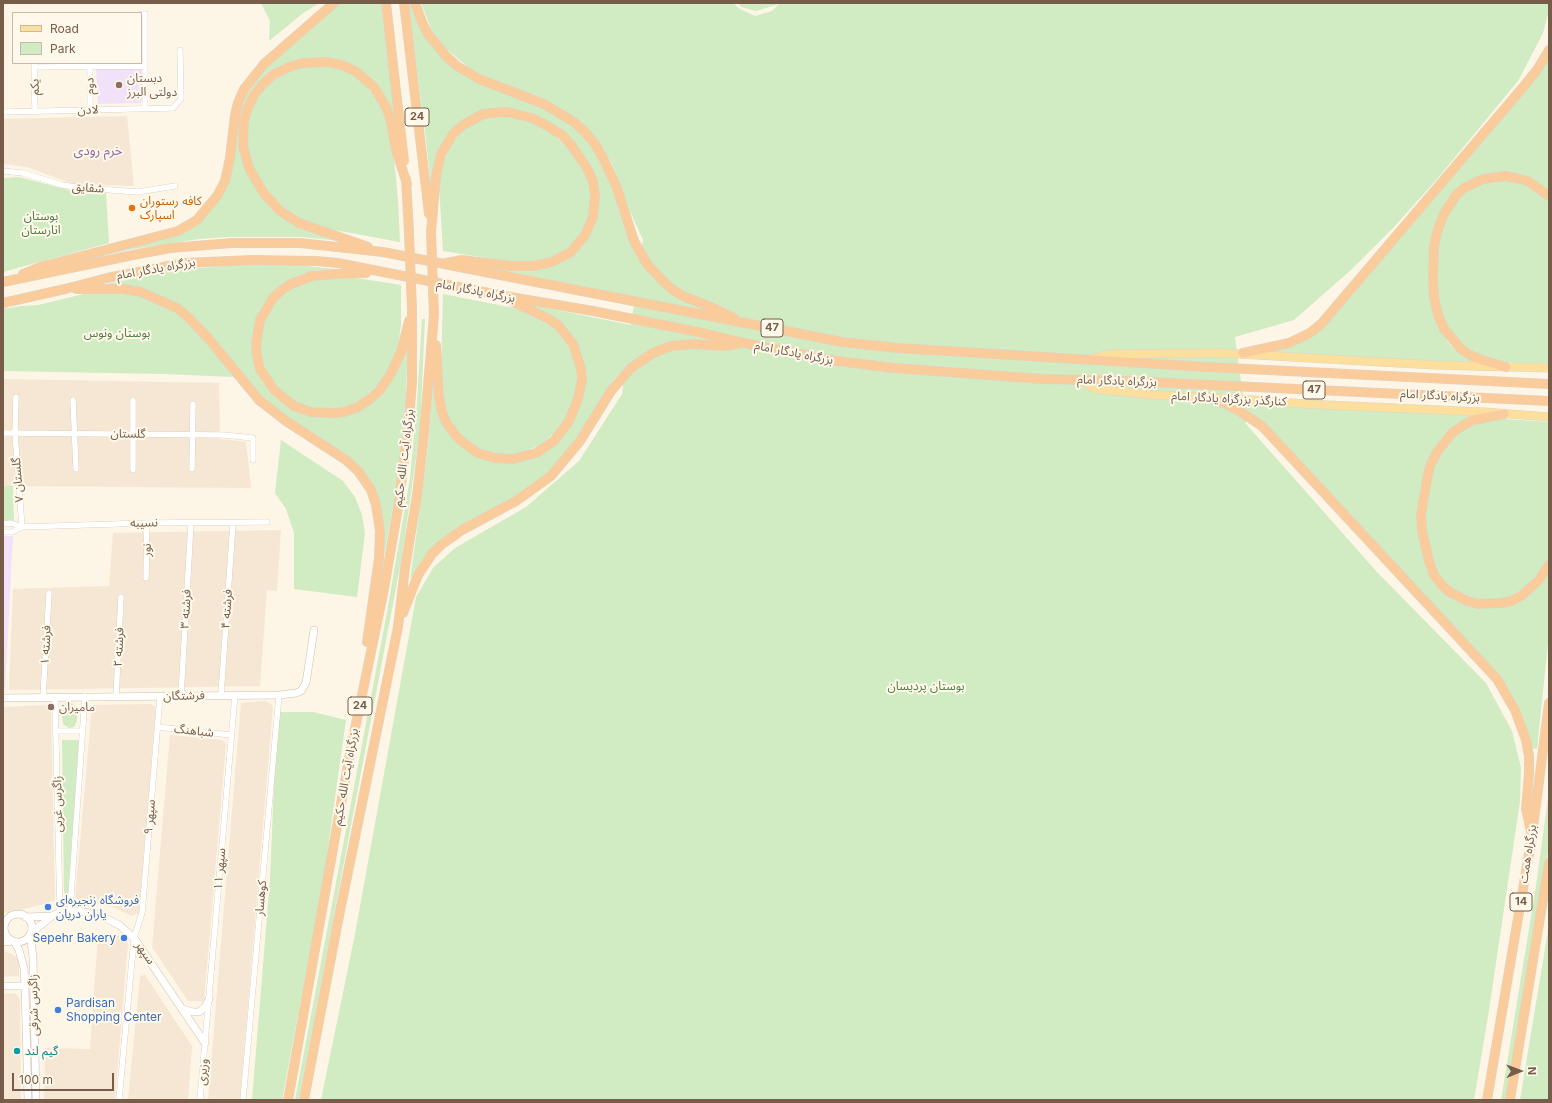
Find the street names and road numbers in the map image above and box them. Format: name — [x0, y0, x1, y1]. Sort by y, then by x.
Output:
street label: دوم — [83, 77, 97, 95]
street label: یکم — [28, 79, 42, 95]
street label: لادن — [77, 103, 99, 117]
road number: 24 — [405, 108, 429, 126]
street label: شقایق — [71, 180, 105, 196]
street label: بزرگراه یادگار امام — [115, 255, 197, 283]
street label: بزرگراه یادگار امام — [435, 276, 517, 306]
road number: 47 — [761, 319, 783, 337]
street label: بزرگراه یادگار امام — [753, 338, 835, 368]
street label: بزرگراه یادگار امام — [1077, 372, 1157, 390]
road number: 47 — [1303, 381, 1325, 399]
street label: بزرگراه یادگار امام — [1400, 387, 1480, 405]
street label: کنارگذر بزرگراه یادگار امام — [1171, 389, 1287, 409]
street label: بزرگراه آیت الله حکیم — [391, 408, 417, 508]
street label: گلستان — [110, 426, 146, 442]
street label: گلستان ۷ — [9, 457, 27, 503]
street label: نسیبه — [130, 516, 158, 530]
street label: نور — [140, 543, 154, 557]
street label: فرشته ۳ — [178, 589, 194, 629]
street label: فرشته ۴ — [218, 589, 236, 629]
street label: فرشته ۱ — [38, 625, 54, 665]
street label: فرشته ۲ — [111, 627, 127, 667]
street label: فرشتگان — [163, 688, 205, 704]
road number: 24 — [348, 697, 372, 715]
street label: شباهنگ — [173, 722, 215, 740]
street label: بزرگراه آیت الله حکیم — [330, 727, 362, 827]
street label: زاگرس غربی — [50, 776, 66, 832]
street label: سپهر ۹ — [141, 799, 159, 835]
street label: بزرگراه همت — [1516, 824, 1540, 884]
street label: سپهر ۱۱ — [211, 848, 229, 890]
street label: کوهسار — [252, 880, 270, 916]
road number: 14 — [1510, 893, 1532, 911]
street label: سپهر — [132, 939, 158, 967]
street label: زاگرس شرقی — [26, 974, 42, 1036]
street label: وزیری — [195, 1058, 211, 1086]

